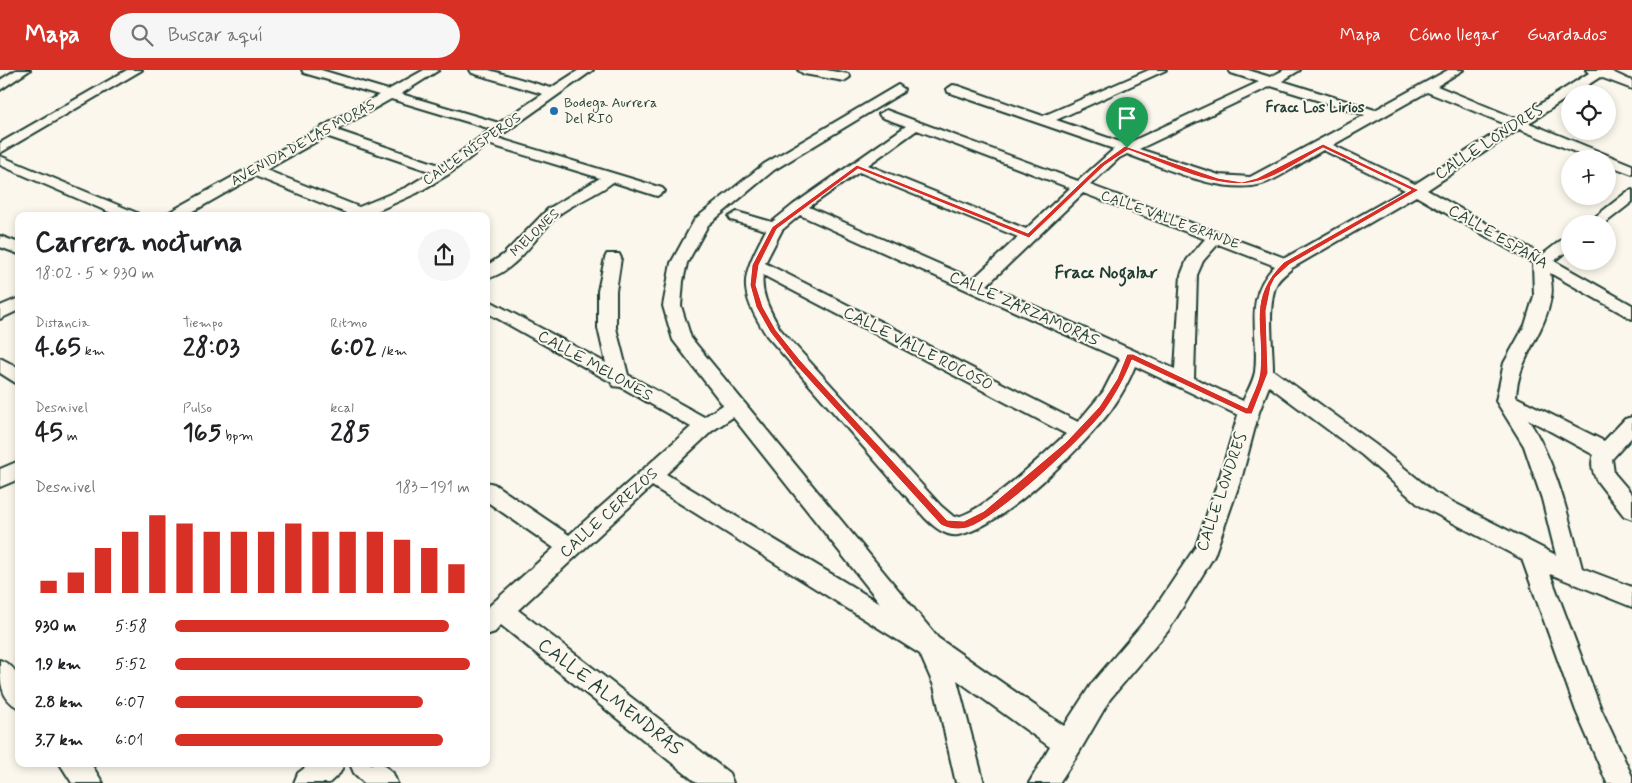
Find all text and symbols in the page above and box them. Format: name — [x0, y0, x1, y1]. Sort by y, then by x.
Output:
search box — [110, 13, 460, 58]
text: Mapa — [25, 20, 80, 51]
icon: search — [128, 21, 156, 49]
text: Buscar aquí — [168, 23, 263, 48]
text: Mapa — [1340, 23, 1381, 47]
text: Cómo llegar — [1409, 23, 1499, 47]
text: Guardados — [1527, 23, 1607, 47]
map controls — [1561, 85, 1616, 270]
button: locate — [1561, 85, 1616, 140]
place label: Bodega Aurrera Del RIO — [564, 94, 657, 128]
street label: AVENIDA DE LAS MORAS — [228, 96, 379, 190]
pin — [1106, 97, 1148, 148]
district label: Fracc Los Lirios — [1265, 98, 1365, 118]
street label: CALLE LONDRES — [1431, 99, 1547, 185]
icon: arrive — [1113, 104, 1141, 132]
marker: Bodega Aurrera Del RIO — [548, 105, 560, 117]
street label: CALLE NÍSPEROS — [419, 108, 525, 190]
button: + — [1561, 150, 1616, 205]
street label: CALLE VALLE GRANDE — [1098, 187, 1242, 253]
street label: CALLE ESPAÑA — [1444, 200, 1552, 274]
street label: MELONES — [507, 205, 564, 261]
button: − — [1561, 215, 1616, 270]
text: Carrera nocturna — [35, 225, 243, 262]
button: share — [418, 229, 470, 281]
district label: Fracc Nogalar — [1054, 261, 1158, 287]
text: 18:02 · 5 × 930 m — [35, 263, 154, 284]
street label: CALLE ZARZAMORAS — [946, 267, 1102, 352]
street label: CALLE VALLE ROCOSO — [839, 302, 997, 396]
text: Distancia — [35, 314, 90, 332]
text: Tiempo — [183, 314, 223, 332]
text: Ritmo — [330, 314, 367, 332]
street label: CALLE MELONES — [534, 326, 656, 406]
text: 4.65 — [35, 332, 81, 365]
text: 28:03 — [183, 332, 240, 365]
text: 6:02 — [330, 332, 377, 365]
text: km — [81, 342, 105, 360]
text: /km — [377, 342, 407, 360]
text: Desnivel — [35, 399, 88, 417]
text: Pulso — [183, 399, 212, 417]
text: kcal — [330, 399, 354, 417]
text: 45 — [35, 417, 63, 450]
text: 165 — [183, 417, 222, 450]
text: 285 — [330, 417, 370, 450]
text: m — [63, 427, 78, 445]
text: bpm — [222, 427, 254, 445]
street label: CALLE LONDRES — [1192, 430, 1252, 554]
street label: CALLE CEREZOS — [555, 463, 663, 563]
text: Desnivel — [35, 477, 95, 498]
text: 183–191 m — [395, 477, 470, 498]
text: 930 m — [35, 616, 76, 637]
text: 5:58 — [115, 616, 147, 637]
street label: CALLE ALMENDRAS — [532, 633, 688, 762]
text: 1.9 km — [35, 654, 81, 675]
text: 5:52 — [115, 654, 147, 675]
text: 2.8 km — [35, 692, 83, 713]
text: 6:07 — [115, 692, 144, 713]
text: 3.7 km — [35, 730, 83, 751]
text: 6:01 — [115, 730, 143, 751]

